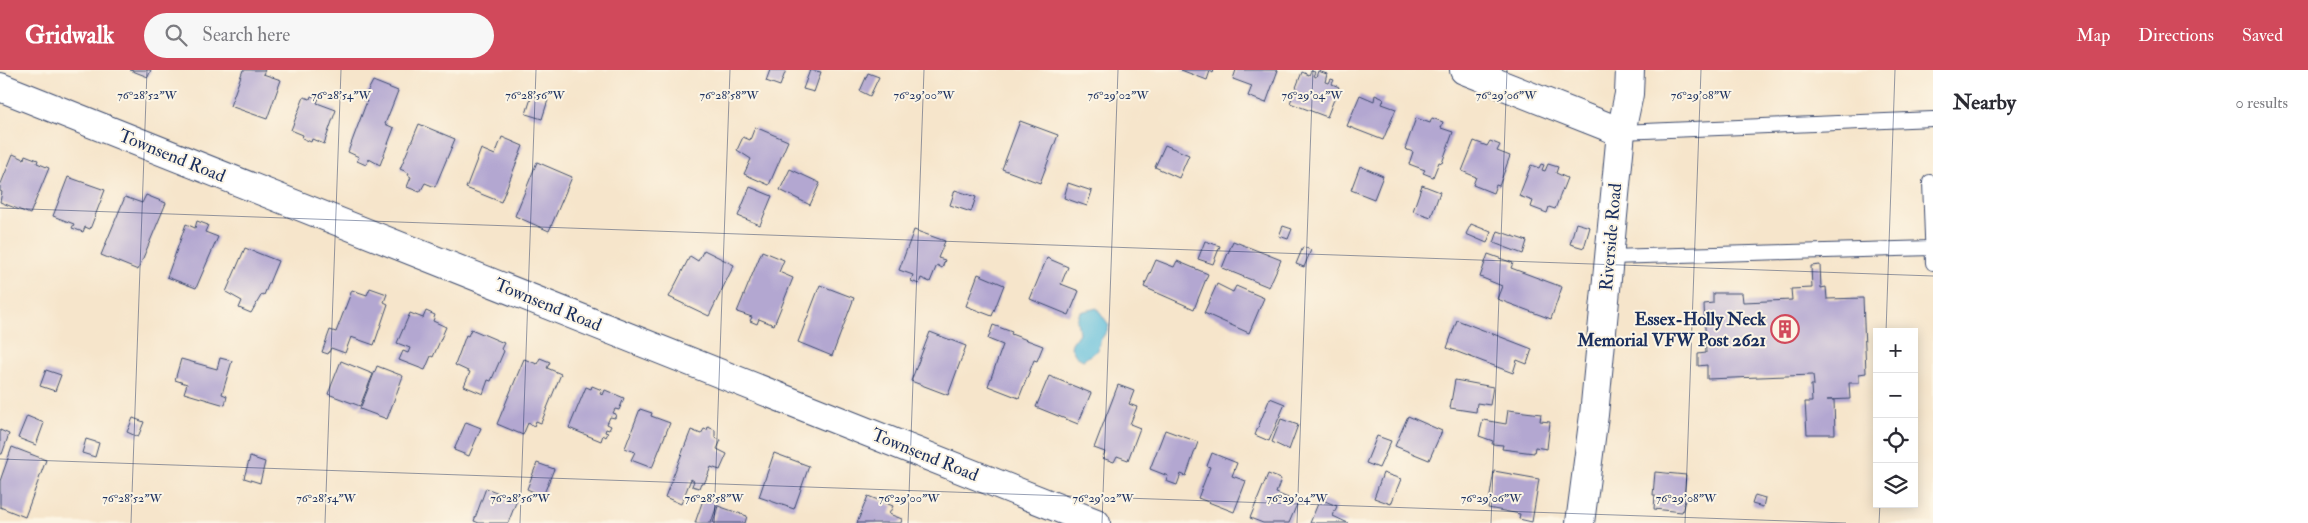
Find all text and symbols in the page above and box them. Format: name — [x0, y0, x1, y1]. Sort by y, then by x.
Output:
search box — [144, 13, 494, 58]
text: Gridwalk — [25, 20, 114, 51]
icon: search — [162, 21, 190, 49]
text: Search here — [202, 23, 290, 47]
text: Map — [2077, 24, 2110, 47]
text: Directions — [2138, 24, 2214, 47]
text: Saved — [2242, 24, 2283, 47]
text: 76°28'52"W — [117, 88, 177, 103]
text: 76°28'54"W — [311, 88, 372, 103]
text: 76°28'56"W — [505, 88, 565, 103]
text: 76°28'58"W — [700, 88, 759, 103]
text: 76°29'00"W — [894, 88, 955, 103]
text: 76°29'02"W — [1088, 88, 1149, 103]
text: 76°29'04"W — [1281, 88, 1343, 103]
text: 76°29'06"W — [1476, 88, 1537, 103]
text: 76°29'08"W — [1671, 88, 1732, 103]
text: Nearby — [1953, 89, 2016, 116]
text: 0 results — [2235, 93, 2288, 113]
street label: Townsend Road — [115, 124, 229, 188]
street label: Riverside Road — [1595, 182, 1627, 292]
street label: Townsend Road — [491, 273, 605, 337]
place label: Essex-Holly Neck Memorial VFW Post 2621 — [1576, 308, 1766, 352]
building icon: Essex-Holly Neck Memorial VFW Post 2621 — [1770, 314, 1800, 344]
map controls — [1873, 328, 1918, 508]
button: + — [1873, 328, 1918, 373]
button: − — [1873, 373, 1918, 418]
button: locate — [1873, 418, 1918, 463]
street label: Townsend Road — [868, 423, 982, 487]
button: layers — [1873, 463, 1918, 508]
text: 76°28'52"W — [102, 491, 162, 506]
text: 76°28'54"W — [296, 491, 357, 506]
text: 76°28'56"W — [490, 491, 550, 506]
text: 76°28'58"W — [685, 491, 744, 506]
text: 76°29'00"W — [879, 491, 940, 506]
text: 76°29'02"W — [1073, 491, 1134, 506]
text: 76°29'04"W — [1266, 491, 1328, 506]
text: 76°29'06"W — [1461, 491, 1522, 506]
text: 76°29'08"W — [1656, 491, 1717, 506]

